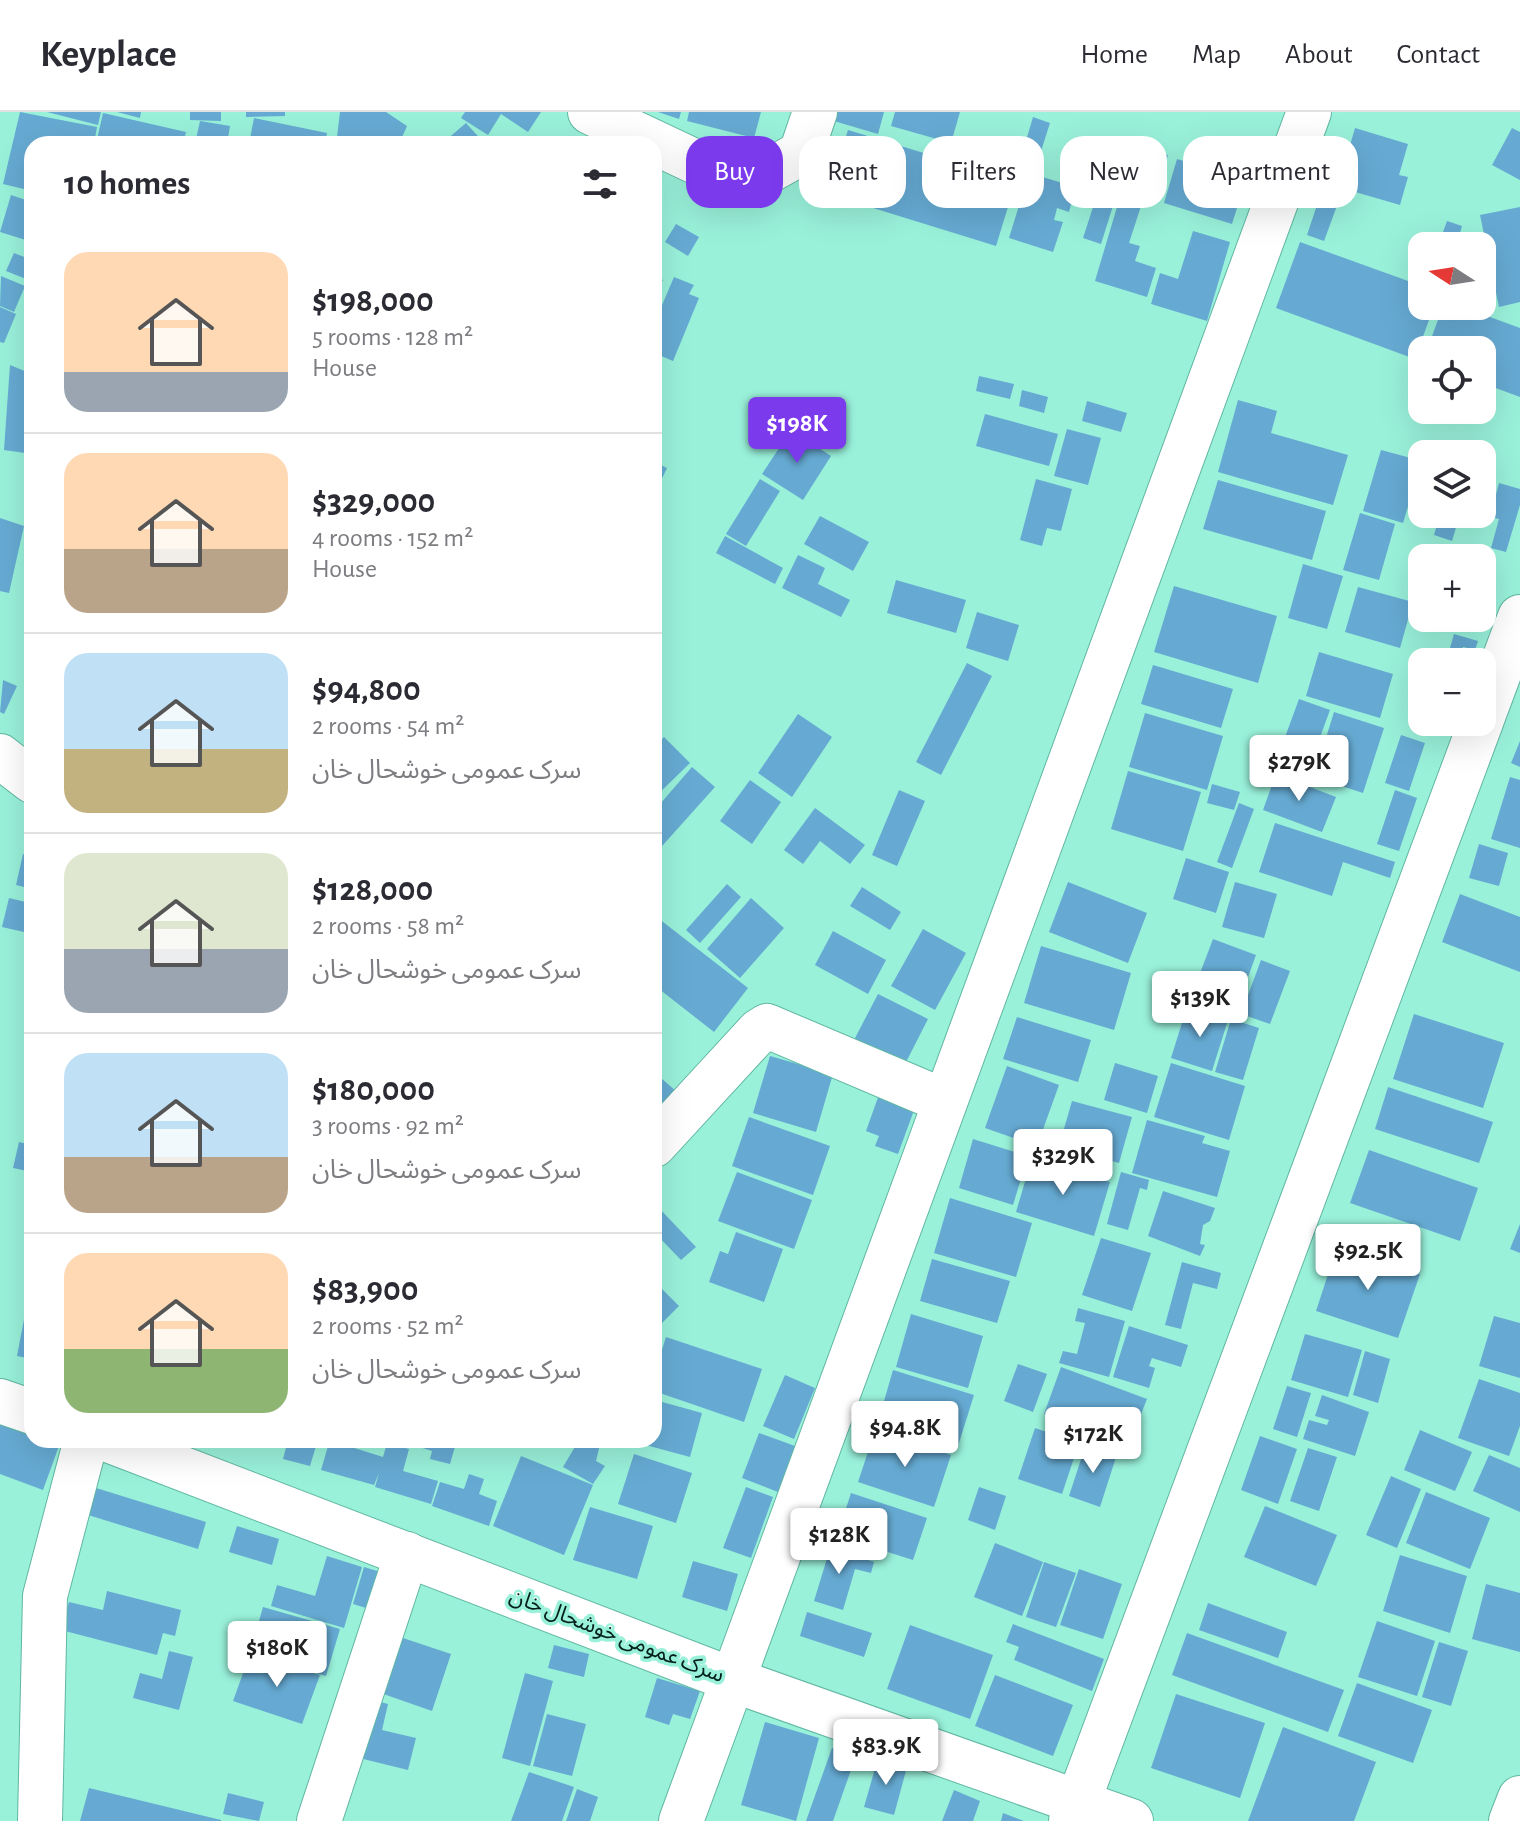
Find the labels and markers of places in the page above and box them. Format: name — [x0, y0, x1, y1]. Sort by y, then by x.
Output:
pin: $198K — [741, 397, 853, 465]
pin: $279K — [1243, 735, 1355, 803]
pin: $139K — [1144, 971, 1256, 1039]
pin: $329K — [1007, 1129, 1119, 1197]
pin: $92.5K — [1303, 1224, 1433, 1292]
pin: $94.8K — [840, 1401, 970, 1469]
pin: $172K — [1037, 1407, 1149, 1475]
pin: $128K — [783, 1508, 895, 1576]
pin: $180K — [221, 1621, 333, 1689]
pin: $83.9K — [821, 1719, 951, 1787]

